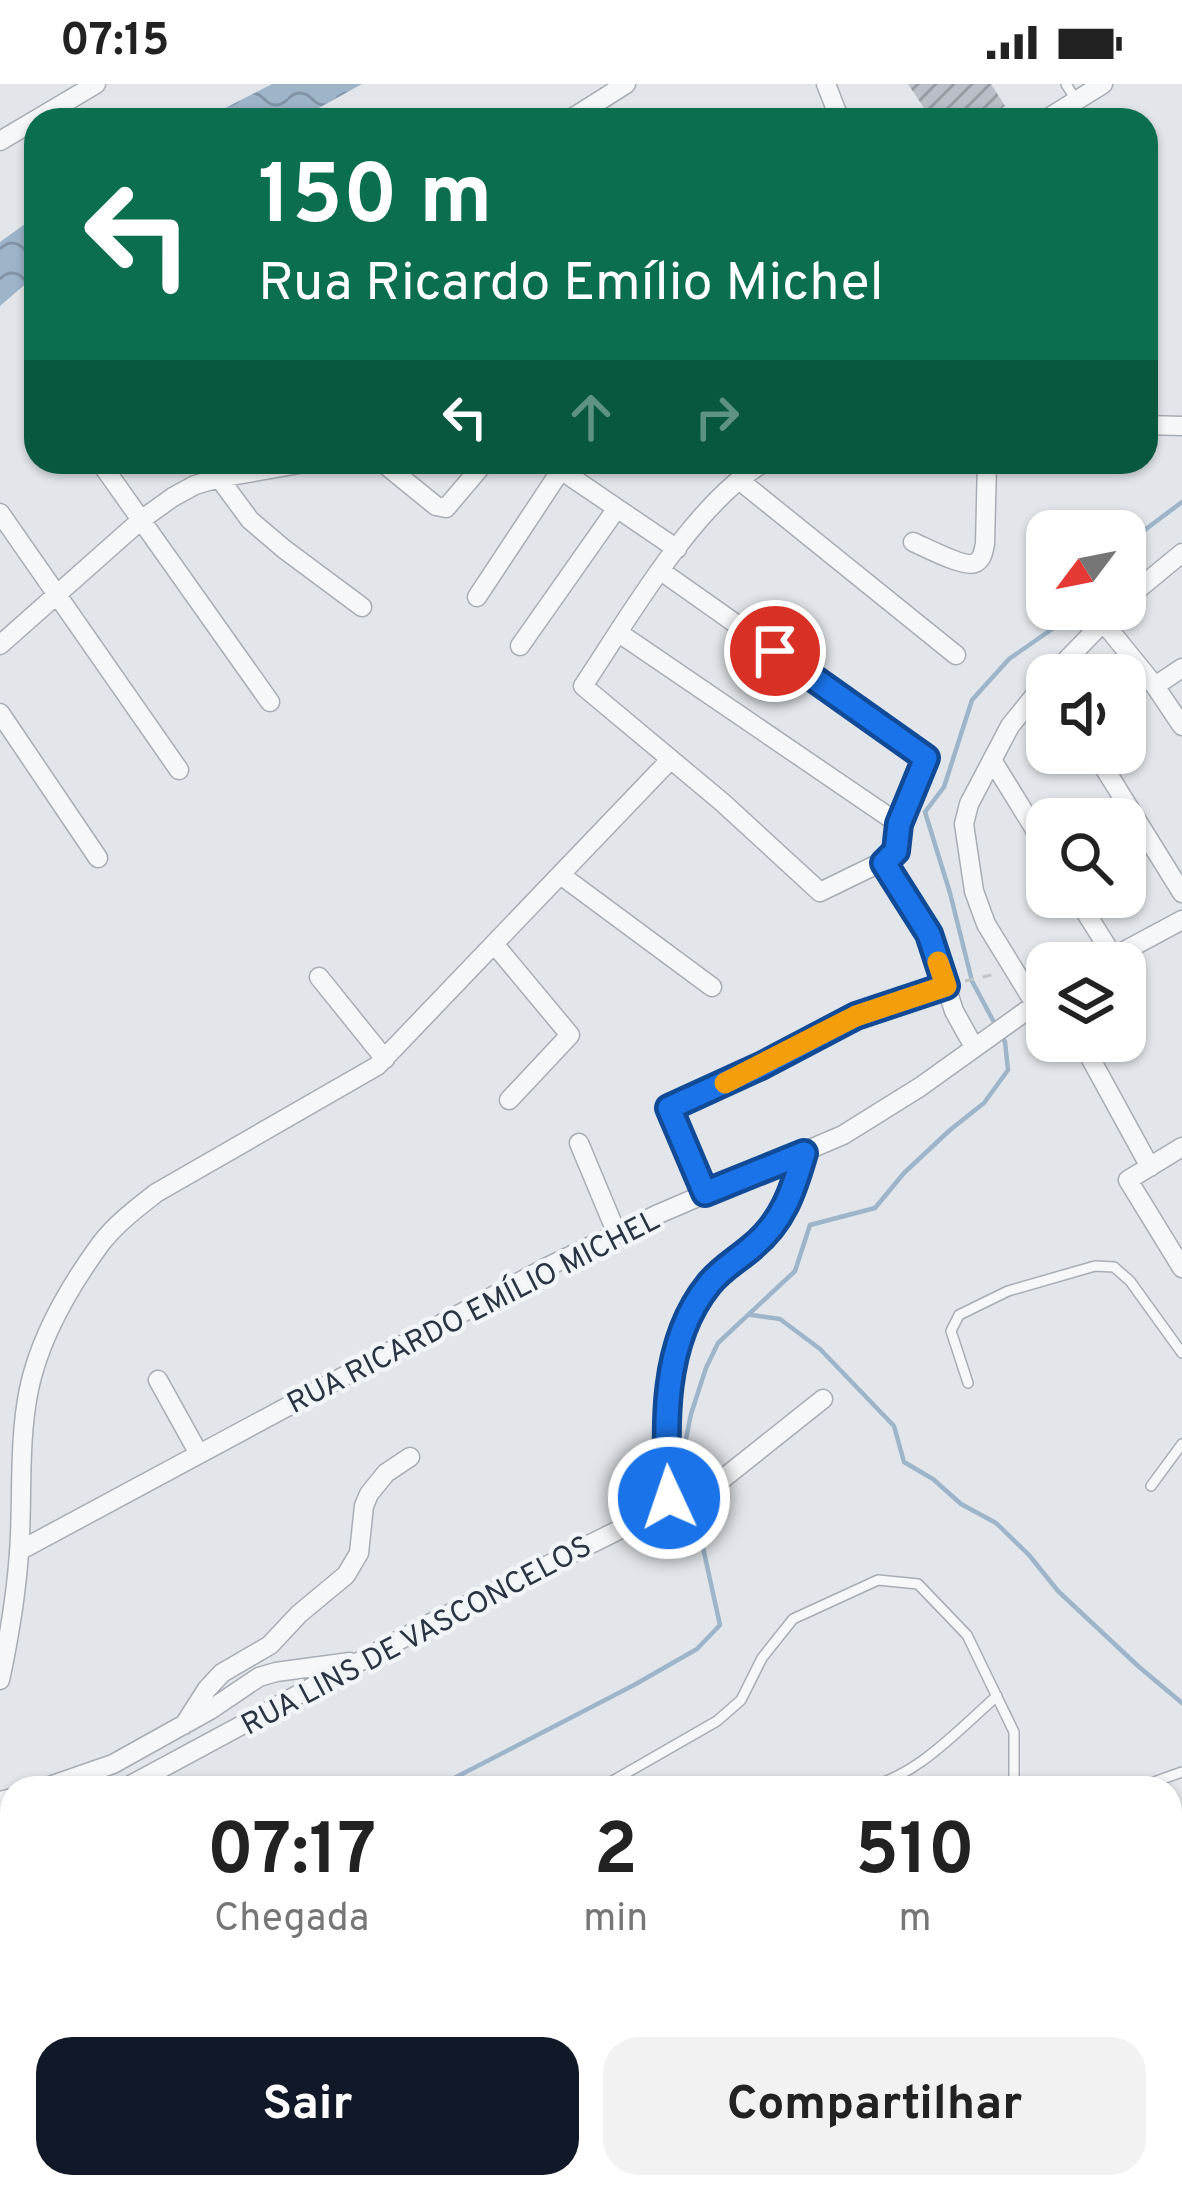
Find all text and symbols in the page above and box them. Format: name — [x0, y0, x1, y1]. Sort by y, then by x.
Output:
text: 07:15 — [60, 14, 169, 71]
text: 150 m — [258, 147, 493, 253]
icon: left — [60, 156, 216, 312]
text: Rua Ricardo Emílio Michel — [258, 251, 884, 320]
icon: left — [432, 384, 498, 450]
icon: ahead — [558, 384, 624, 450]
icon: right — [684, 384, 750, 450]
north arrow — [1026, 510, 1146, 630]
map controls — [1026, 510, 1146, 1062]
pin — [724, 600, 826, 702]
icon: arrive — [742, 618, 808, 684]
button: sound — [1026, 654, 1146, 774]
button: search — [1026, 798, 1146, 918]
button: layers — [1026, 942, 1146, 1062]
street label: RUA RICARDO EMÍLIO MICHEL — [281, 1201, 667, 1423]
position arrow — [606, 1435, 732, 1561]
street label: RUA LINS DE VASCONCELOS — [236, 1529, 598, 1745]
text: 07:17 — [207, 1808, 376, 1900]
text: 2 — [594, 1808, 638, 1900]
text: 510 — [855, 1808, 975, 1900]
text: Chegada — [214, 1896, 369, 1945]
text: min — [583, 1896, 648, 1945]
text: m — [899, 1896, 932, 1945]
button: Sair — [36, 2037, 579, 2175]
button: Compartilhar — [603, 2037, 1146, 2175]

